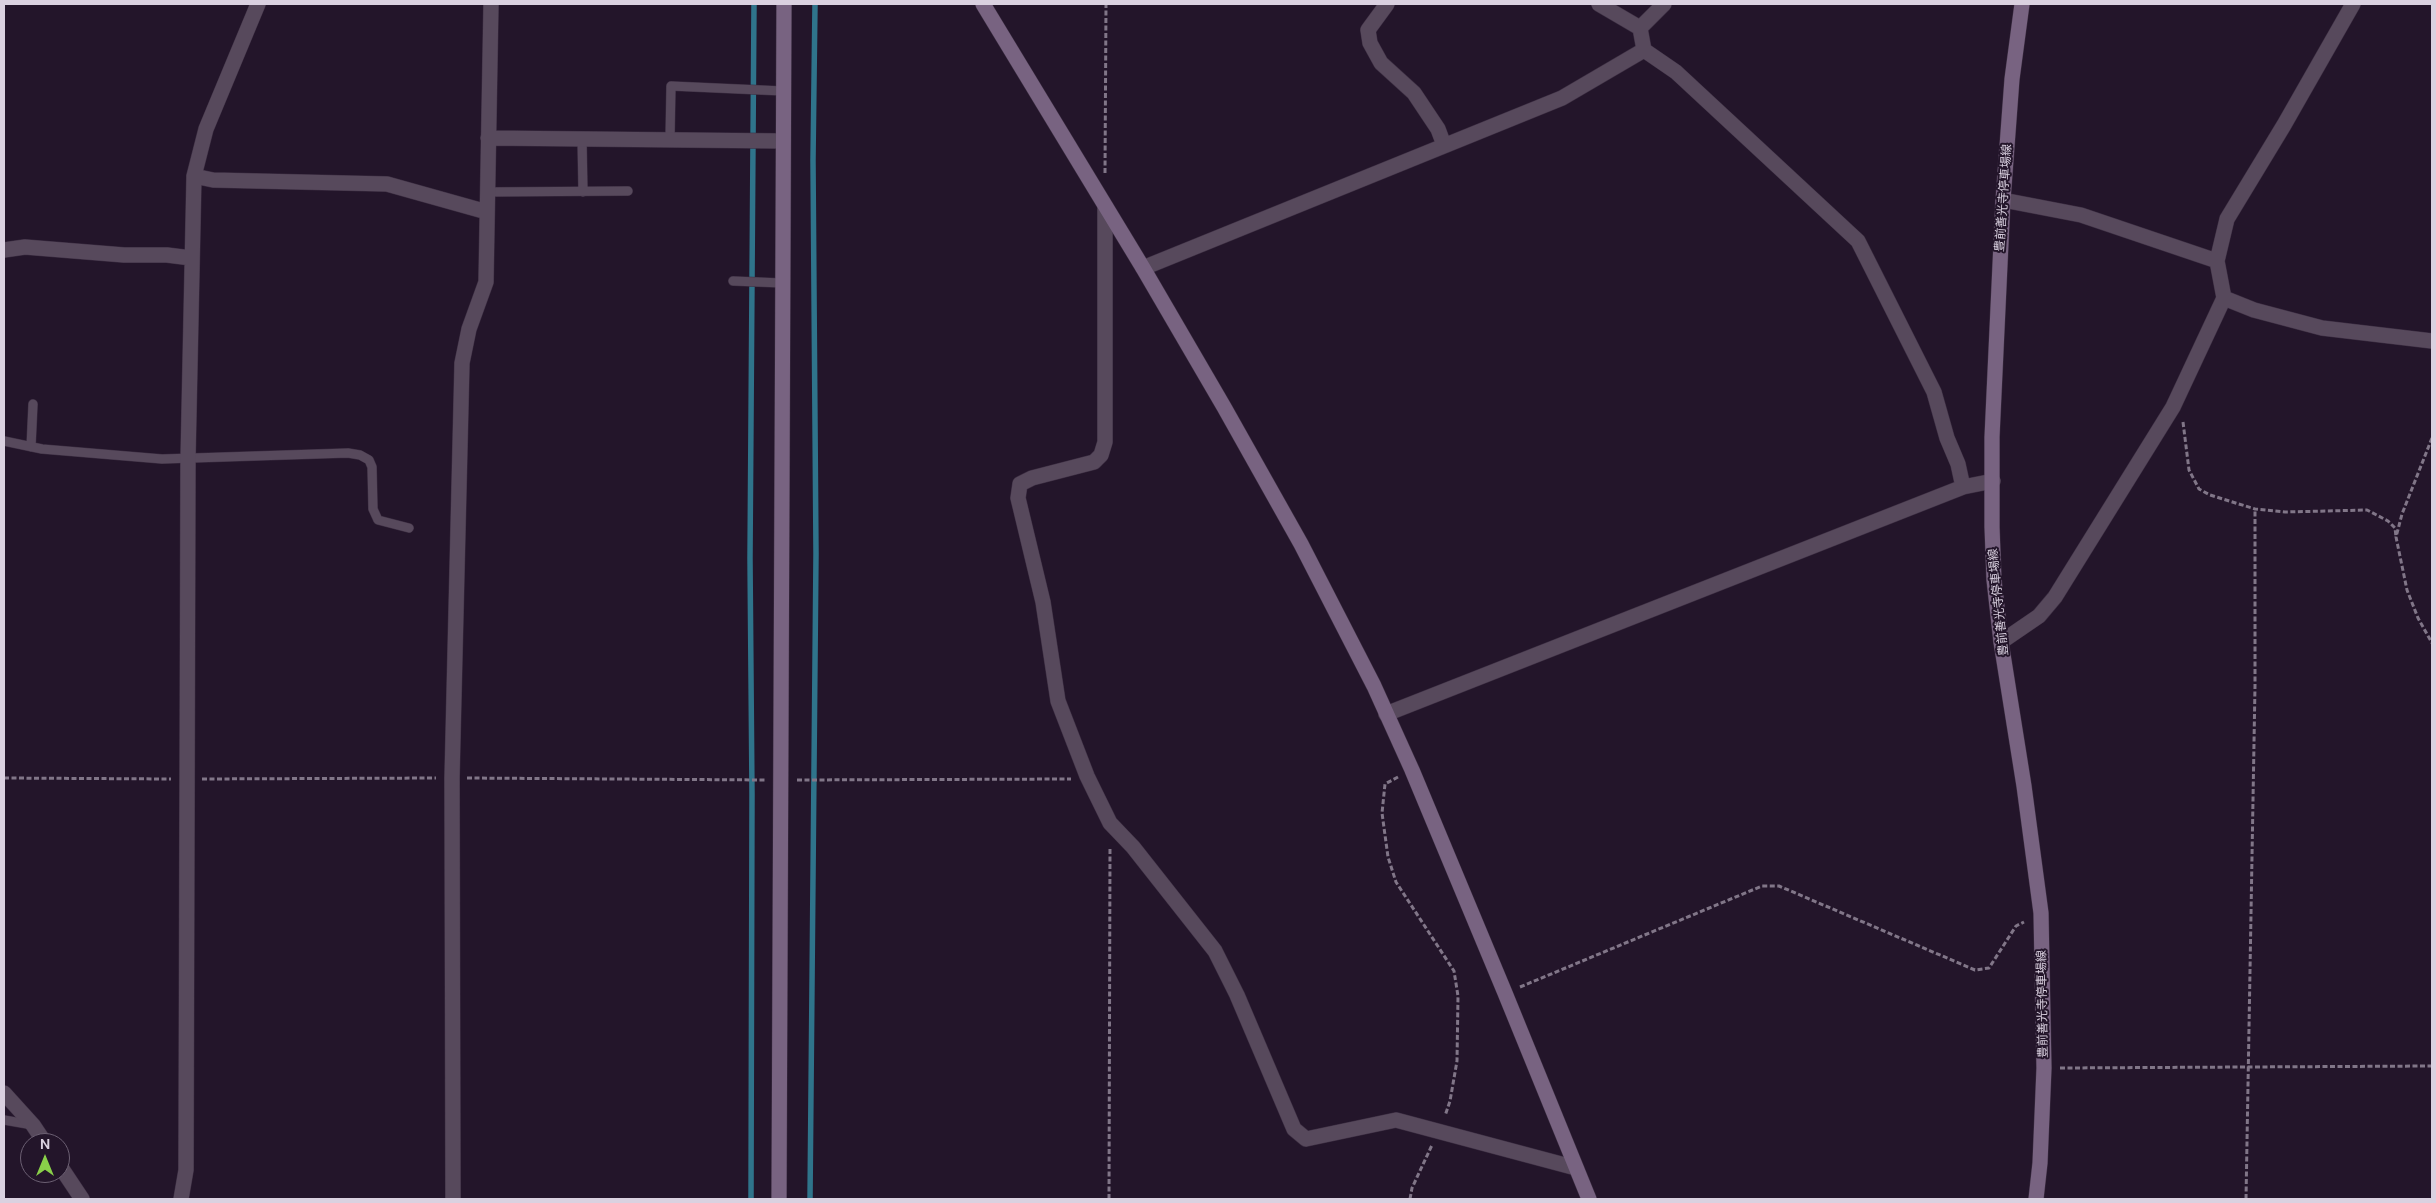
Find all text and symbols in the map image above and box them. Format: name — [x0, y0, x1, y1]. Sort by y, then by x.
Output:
street label: 豊前善光寺停車場線 — [1993, 144, 2015, 252]
street label: 豊前善光寺停車場線 — [1986, 548, 2012, 656]
street label: 豊前善光寺停車場線 — [2035, 950, 2051, 1058]
north arrow — [20, 1133, 70, 1183]
text: N — [40, 1135, 50, 1153]

